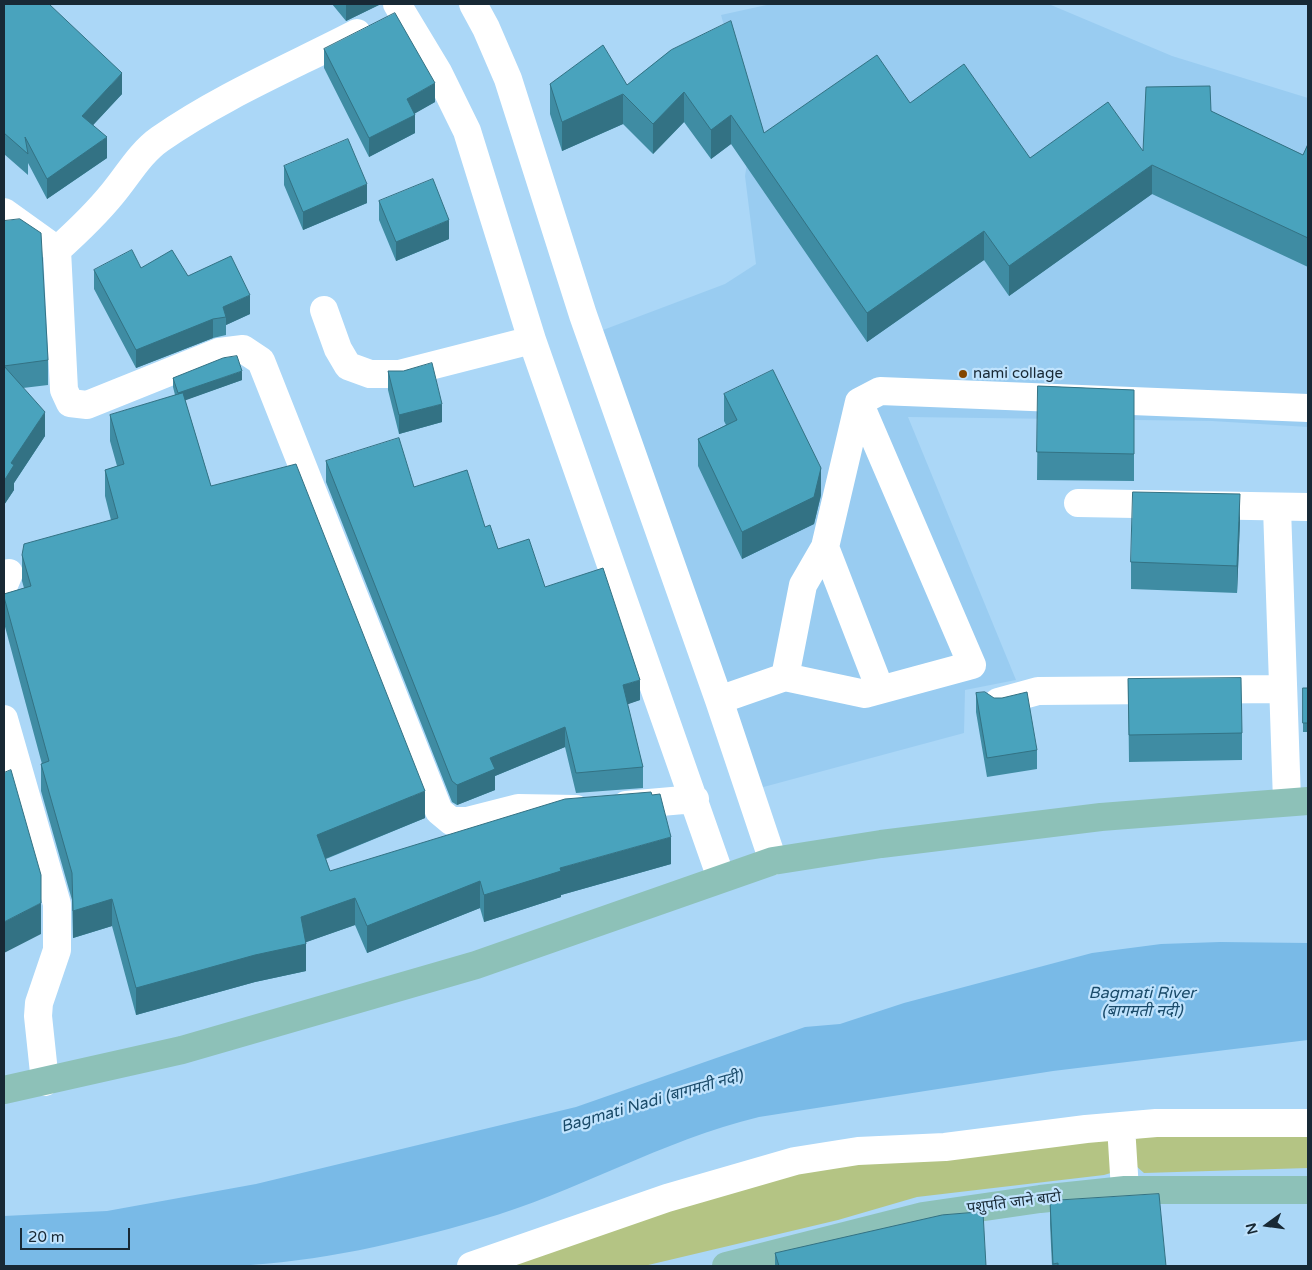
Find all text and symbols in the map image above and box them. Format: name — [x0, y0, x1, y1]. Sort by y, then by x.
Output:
place label: nami collage — [973, 365, 1063, 383]
marker: nami collage — [957, 368, 969, 380]
water label: Bagmati River (बागमती नदी) — [1089, 984, 1195, 1022]
water label: Bagmati Nadi (बागमती नदी) — [559, 1067, 745, 1137]
street label: पशुपति जाने बाटो — [966, 1188, 1062, 1218]
north arrow — [1242, 1200, 1292, 1250]
scale bar — [22, 1218, 132, 1250]
text: N — [1242, 1221, 1262, 1236]
text: 20 m — [28, 1228, 65, 1246]

